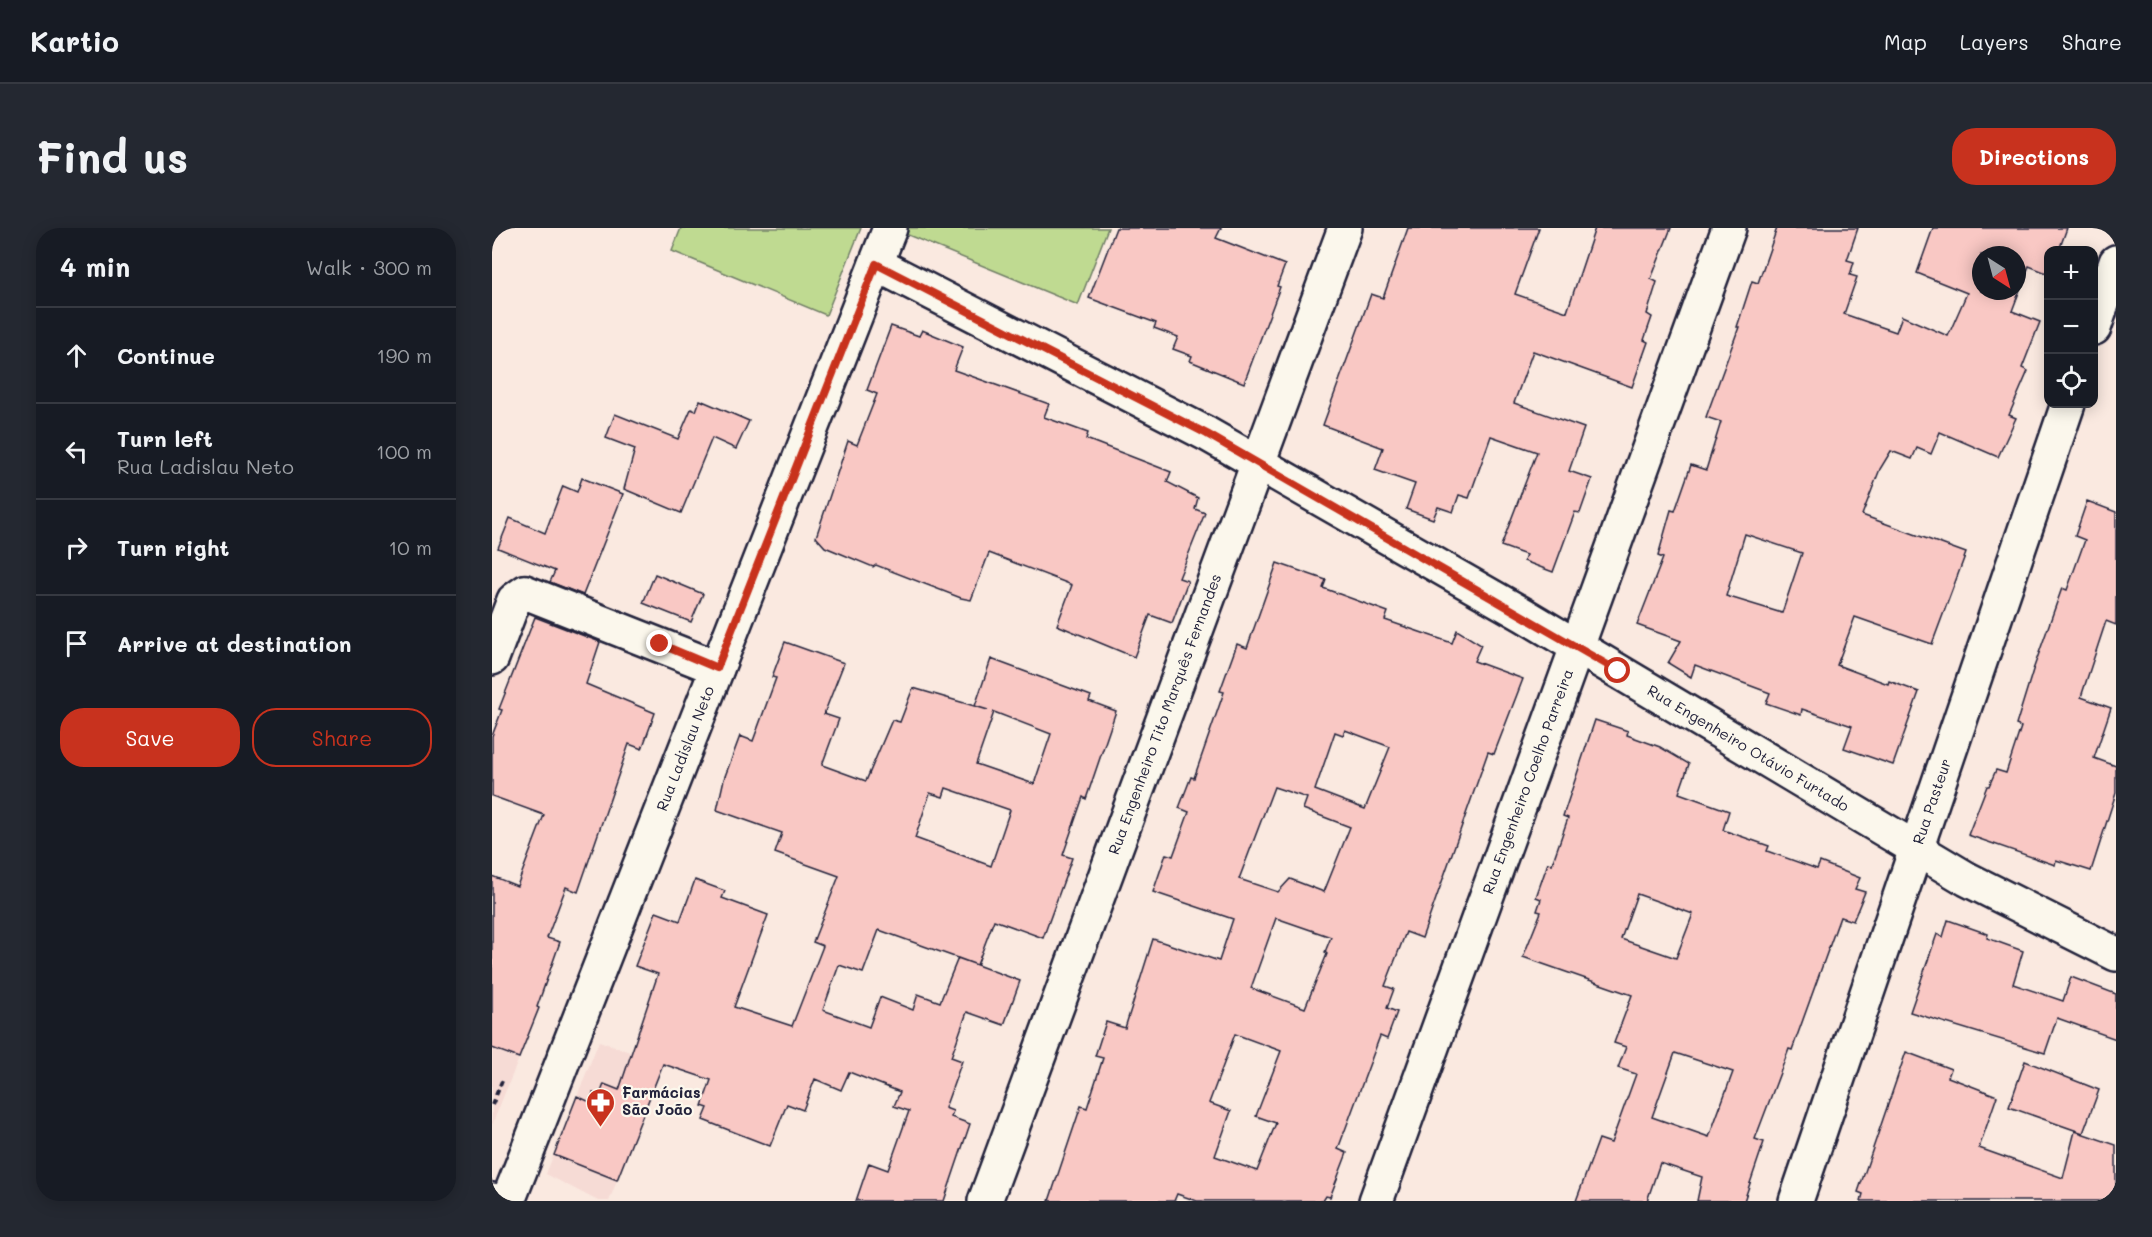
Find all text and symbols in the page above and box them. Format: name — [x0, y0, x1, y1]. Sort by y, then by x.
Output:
text: Kartio — [30, 23, 119, 59]
text: Map — [1884, 28, 1927, 55]
text: Layers — [1960, 28, 2029, 55]
text: Share — [2062, 28, 2122, 55]
button: Directions — [1952, 128, 2116, 185]
text: Find us — [36, 129, 188, 184]
north arrow — [1972, 246, 2026, 300]
map controls — [2044, 246, 2098, 408]
button: + — [2044, 246, 2098, 300]
text: 4 min — [60, 250, 130, 284]
text: Walk · 300 m — [306, 254, 432, 280]
button: − — [2044, 300, 2098, 354]
icon: ahead — [60, 339, 93, 372]
text: Continue — [117, 341, 215, 370]
text: 190 m — [377, 342, 432, 368]
button: locate — [2044, 354, 2098, 408]
text: Turn left — [117, 424, 213, 453]
icon: left — [60, 435, 93, 468]
text: 100 m — [376, 438, 432, 464]
text: Rua Ladislau Neto — [117, 453, 294, 479]
icon: right — [60, 531, 93, 564]
text: Turn right — [117, 533, 229, 562]
text: 10 m — [388, 534, 432, 560]
street label: Rua Engenheiro Tito Marquês Fernandes — [1103, 571, 1225, 857]
icon: arrive — [60, 627, 93, 660]
text: Arrive at destination — [117, 629, 352, 658]
route end — [646, 630, 672, 656]
route start — [1604, 657, 1630, 683]
street label: Rua Engenheiro Coelho Parreira — [1477, 666, 1577, 897]
street label: Rua Engenheiro Otávio Furtado — [1644, 680, 1853, 816]
street label: Rua Ladislau Neto — [651, 683, 718, 814]
button: Save — [60, 708, 240, 767]
button: Share — [252, 708, 432, 767]
street label: Rua Pasteur — [1907, 756, 1955, 847]
place label: Farmácias São João — [622, 1082, 701, 1119]
pharmacy icon: Farmácias São João — [585, 1086, 617, 1128]

